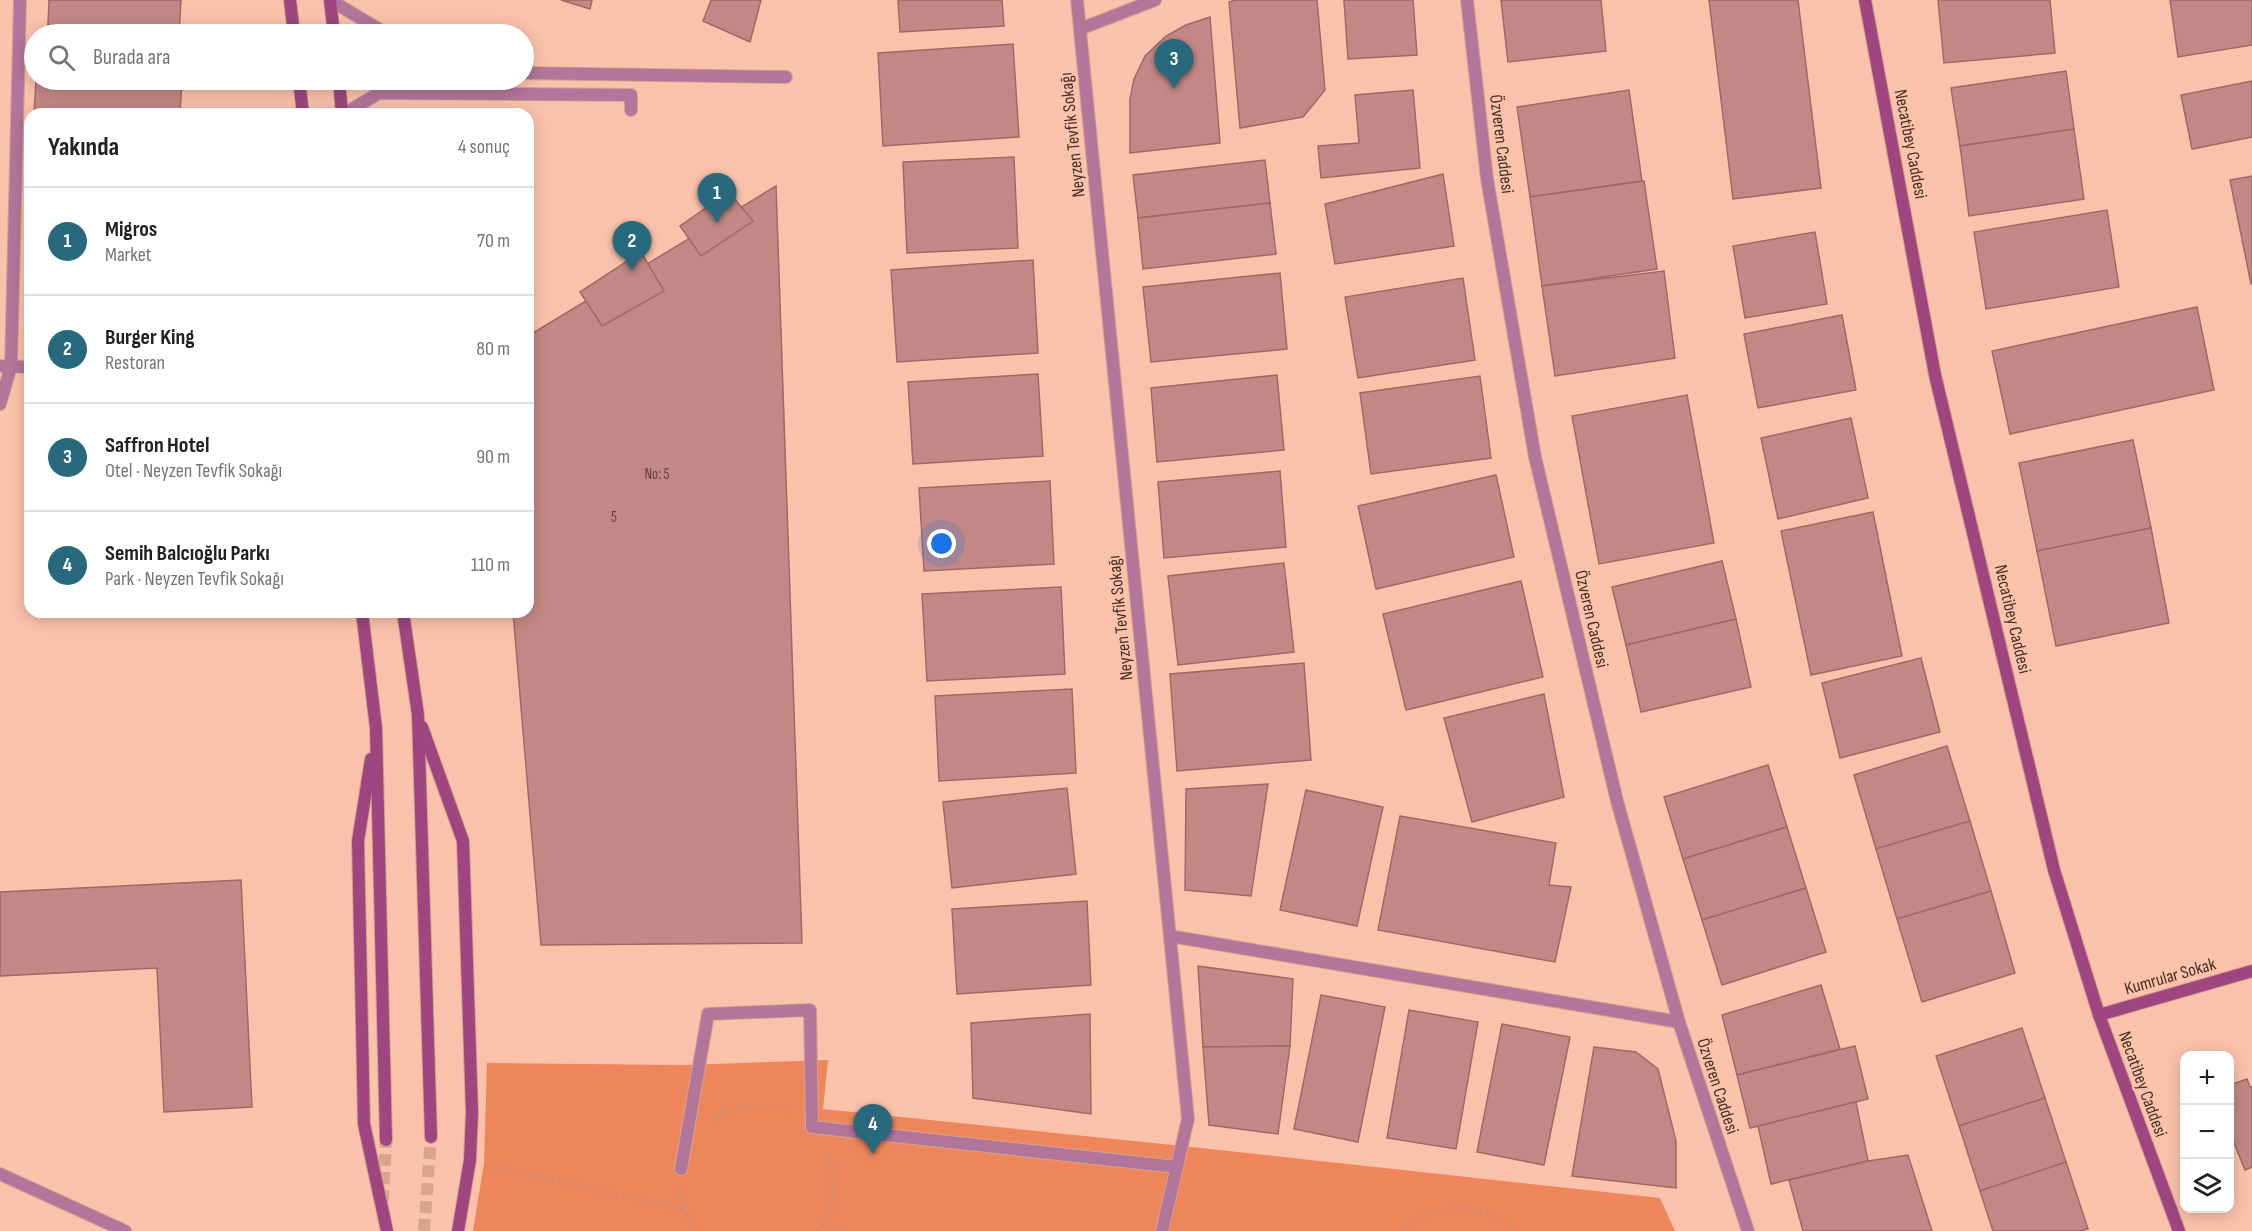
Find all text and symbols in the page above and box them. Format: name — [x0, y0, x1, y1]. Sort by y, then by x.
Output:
search box — [24, 24, 534, 90]
pin: 3 — [1154, 40, 1194, 89]
icon: search — [45, 41, 78, 74]
text: Burada ara — [93, 44, 170, 71]
street label: Neyzen Tevfik Sokağı — [1055, 71, 1089, 198]
street label: Necatibey Caddesi — [1890, 88, 1931, 201]
street label: Özveren Caddesi — [1485, 93, 1518, 195]
text: Yakında — [48, 132, 119, 163]
text: 4 sonuç — [458, 135, 510, 159]
pin: 1 — [698, 174, 736, 223]
text: Migros — [105, 216, 157, 243]
pin: 2 — [612, 222, 652, 271]
text: 1 — [64, 229, 71, 253]
text: 70 m — [477, 229, 510, 253]
text: Market — [105, 243, 152, 267]
text: Burger King — [105, 324, 195, 351]
text: 2 — [63, 337, 72, 361]
text: 80 m — [476, 337, 510, 361]
text: Restoran — [105, 351, 165, 375]
text: Saffron Hotel — [105, 432, 209, 459]
text: 3 — [63, 445, 72, 469]
text: 90 m — [476, 445, 510, 469]
text: Otel · Neyzen Tevfik Sokağı — [105, 459, 282, 483]
house number: No: 5 — [644, 465, 670, 484]
house number: 5 — [611, 508, 617, 527]
your location — [927, 529, 956, 558]
text: Semih Balcıoğlu Parkı — [105, 540, 270, 567]
text: 4 — [63, 553, 72, 577]
text: 110 m — [471, 553, 510, 577]
street label: Neyzen Tevfik Sokağı — [1103, 554, 1137, 681]
street label: Necatibey Caddesi — [1990, 563, 2035, 676]
text: Park · Neyzen Tevfik Sokağı — [105, 567, 284, 591]
street label: Özveren Caddesi — [1570, 568, 1613, 670]
street label: Kumrular Sokak — [2122, 953, 2218, 1000]
street label: Necatibey Caddesi — [2114, 1028, 2171, 1140]
street label: Özveren Caddesi — [1692, 1036, 1743, 1137]
map controls — [2180, 1051, 2234, 1213]
button: + — [2180, 1051, 2234, 1105]
pin: 4 — [854, 1104, 892, 1154]
button: − — [2180, 1105, 2234, 1159]
button: layers — [2180, 1159, 2234, 1213]

